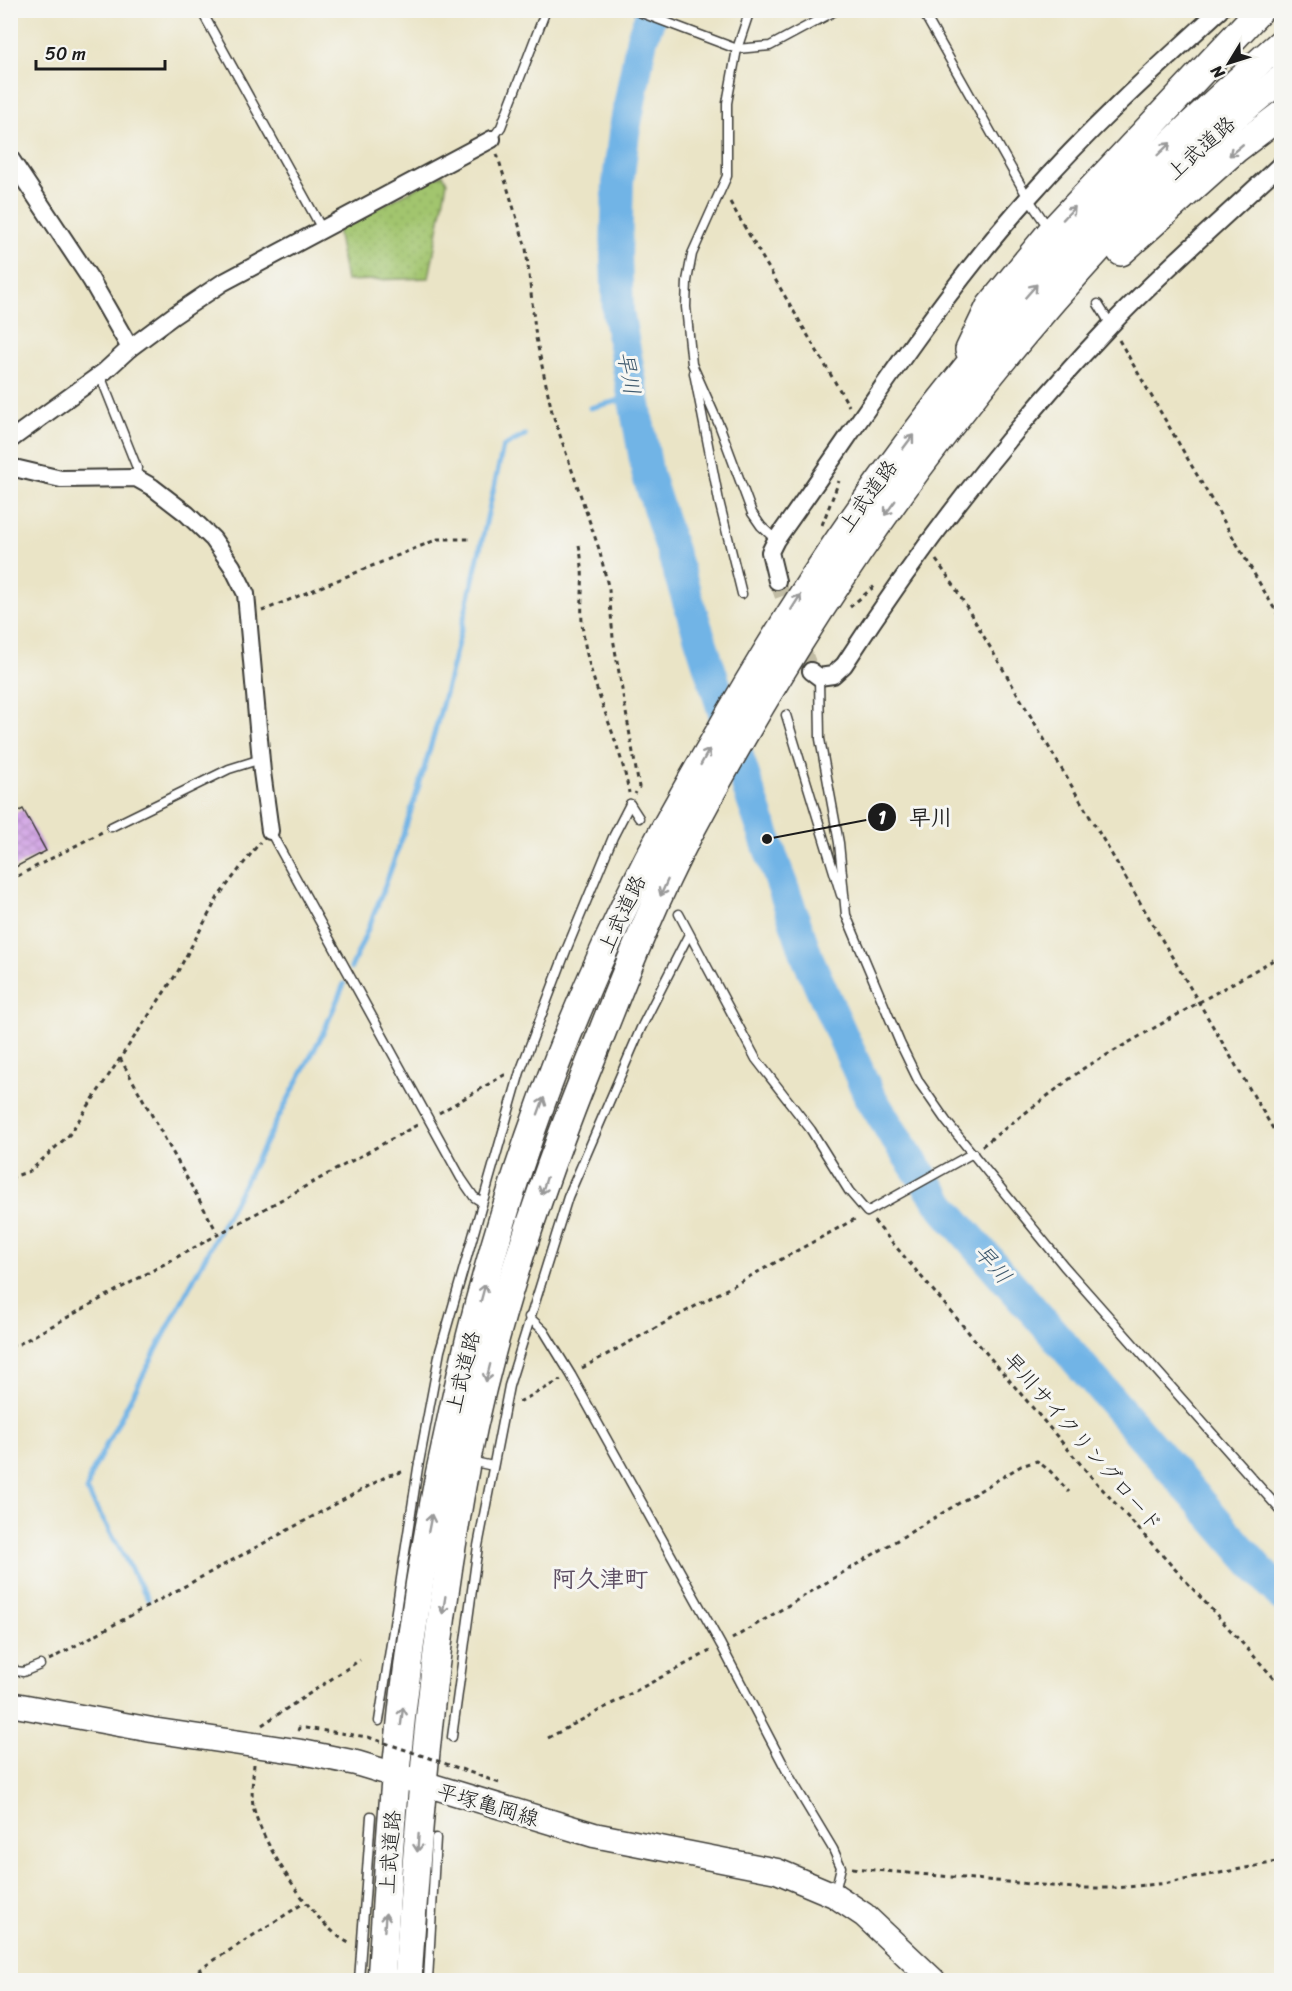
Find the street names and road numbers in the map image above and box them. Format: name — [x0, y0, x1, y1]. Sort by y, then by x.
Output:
street label: 上武道路 — [1157, 106, 1245, 190]
street label: 上武道路 — [828, 451, 908, 541]
street label: 上武道路 — [587, 868, 657, 960]
street label: 上武道路 — [434, 1327, 492, 1417]
street label: 早川サイクリングロード — [994, 1343, 1172, 1541]
street label: 平塚亀岡線 — [432, 1772, 544, 1838]
street label: 上武道路 — [368, 1809, 412, 1895]

